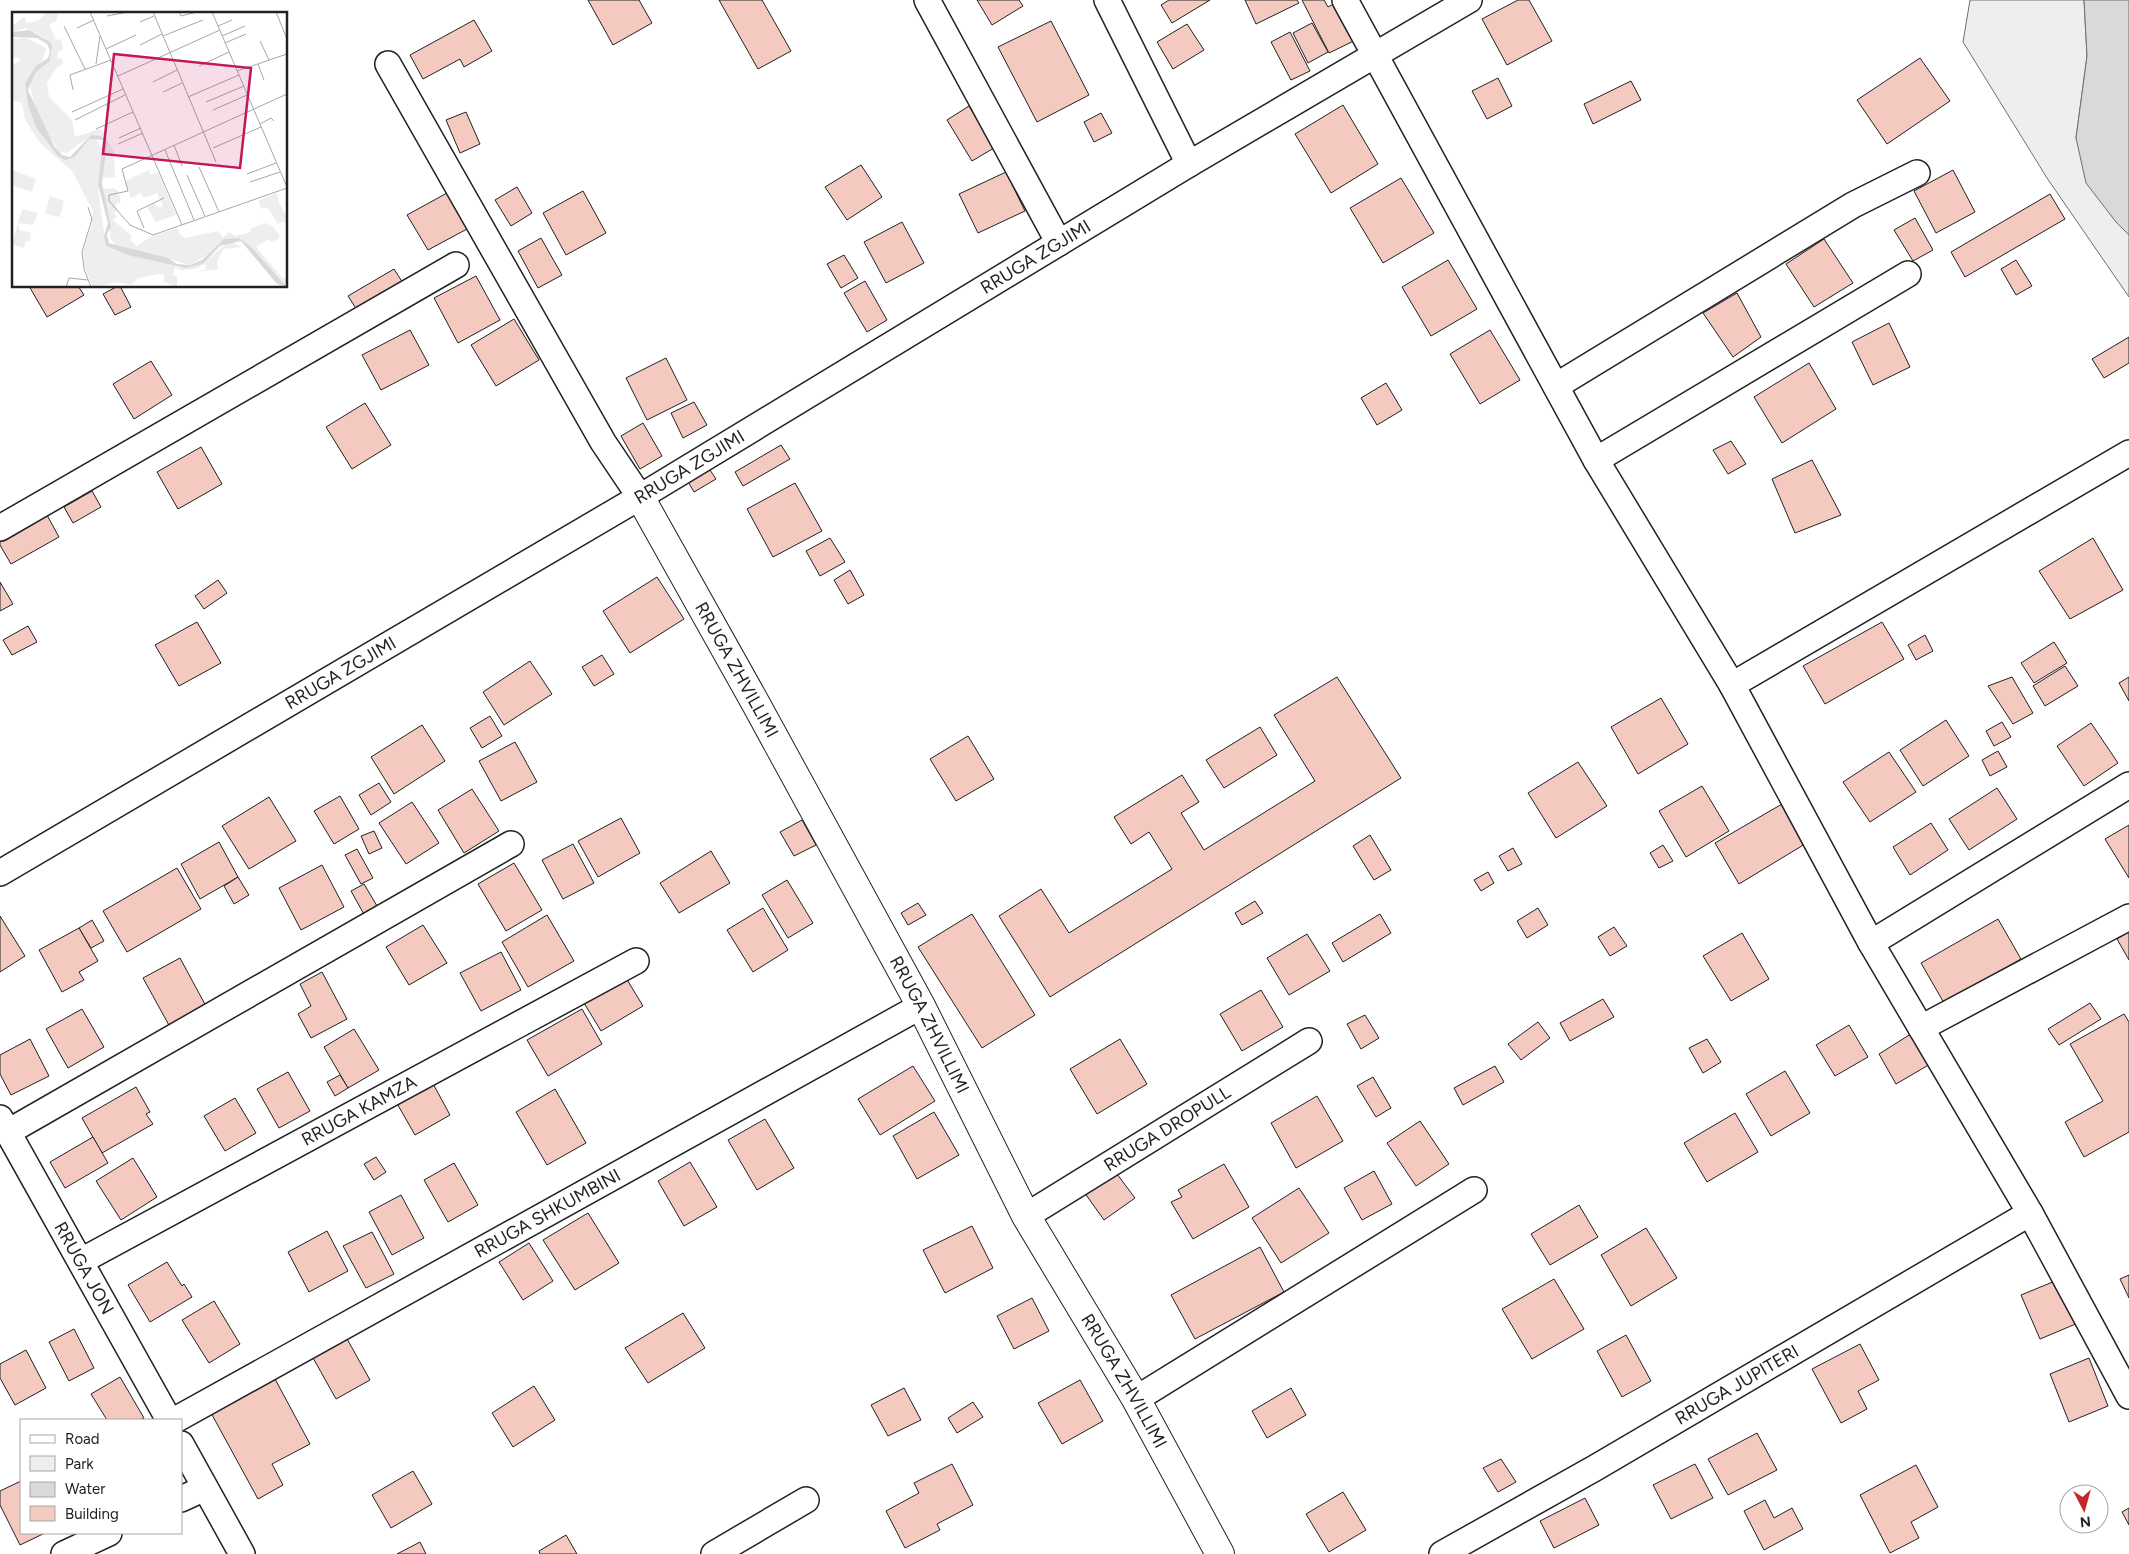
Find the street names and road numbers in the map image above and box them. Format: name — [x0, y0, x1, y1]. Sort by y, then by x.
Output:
street label: RRUGA ZGJIMI — [976, 215, 1095, 299]
street label: RRUGA ZGJIMI — [630, 425, 749, 509]
street label: RRUGA ZHVILLIMI — [690, 598, 783, 741]
street label: RRUGA ZGJIMI — [281, 632, 400, 714]
street label: RRUGA ZHVILLIMI — [885, 952, 974, 1097]
street label: RRUGA KAMZA — [298, 1071, 420, 1151]
street label: RRUGA DROPULL — [1100, 1081, 1235, 1176]
street label: RRUGA SHKUMBINI — [471, 1164, 624, 1263]
street label: RRUGA JON — [49, 1218, 119, 1318]
street label: RRUGA ZHVILLIMI — [1076, 1310, 1171, 1452]
street label: RRUGA JUPITERI — [1671, 1340, 1803, 1430]

